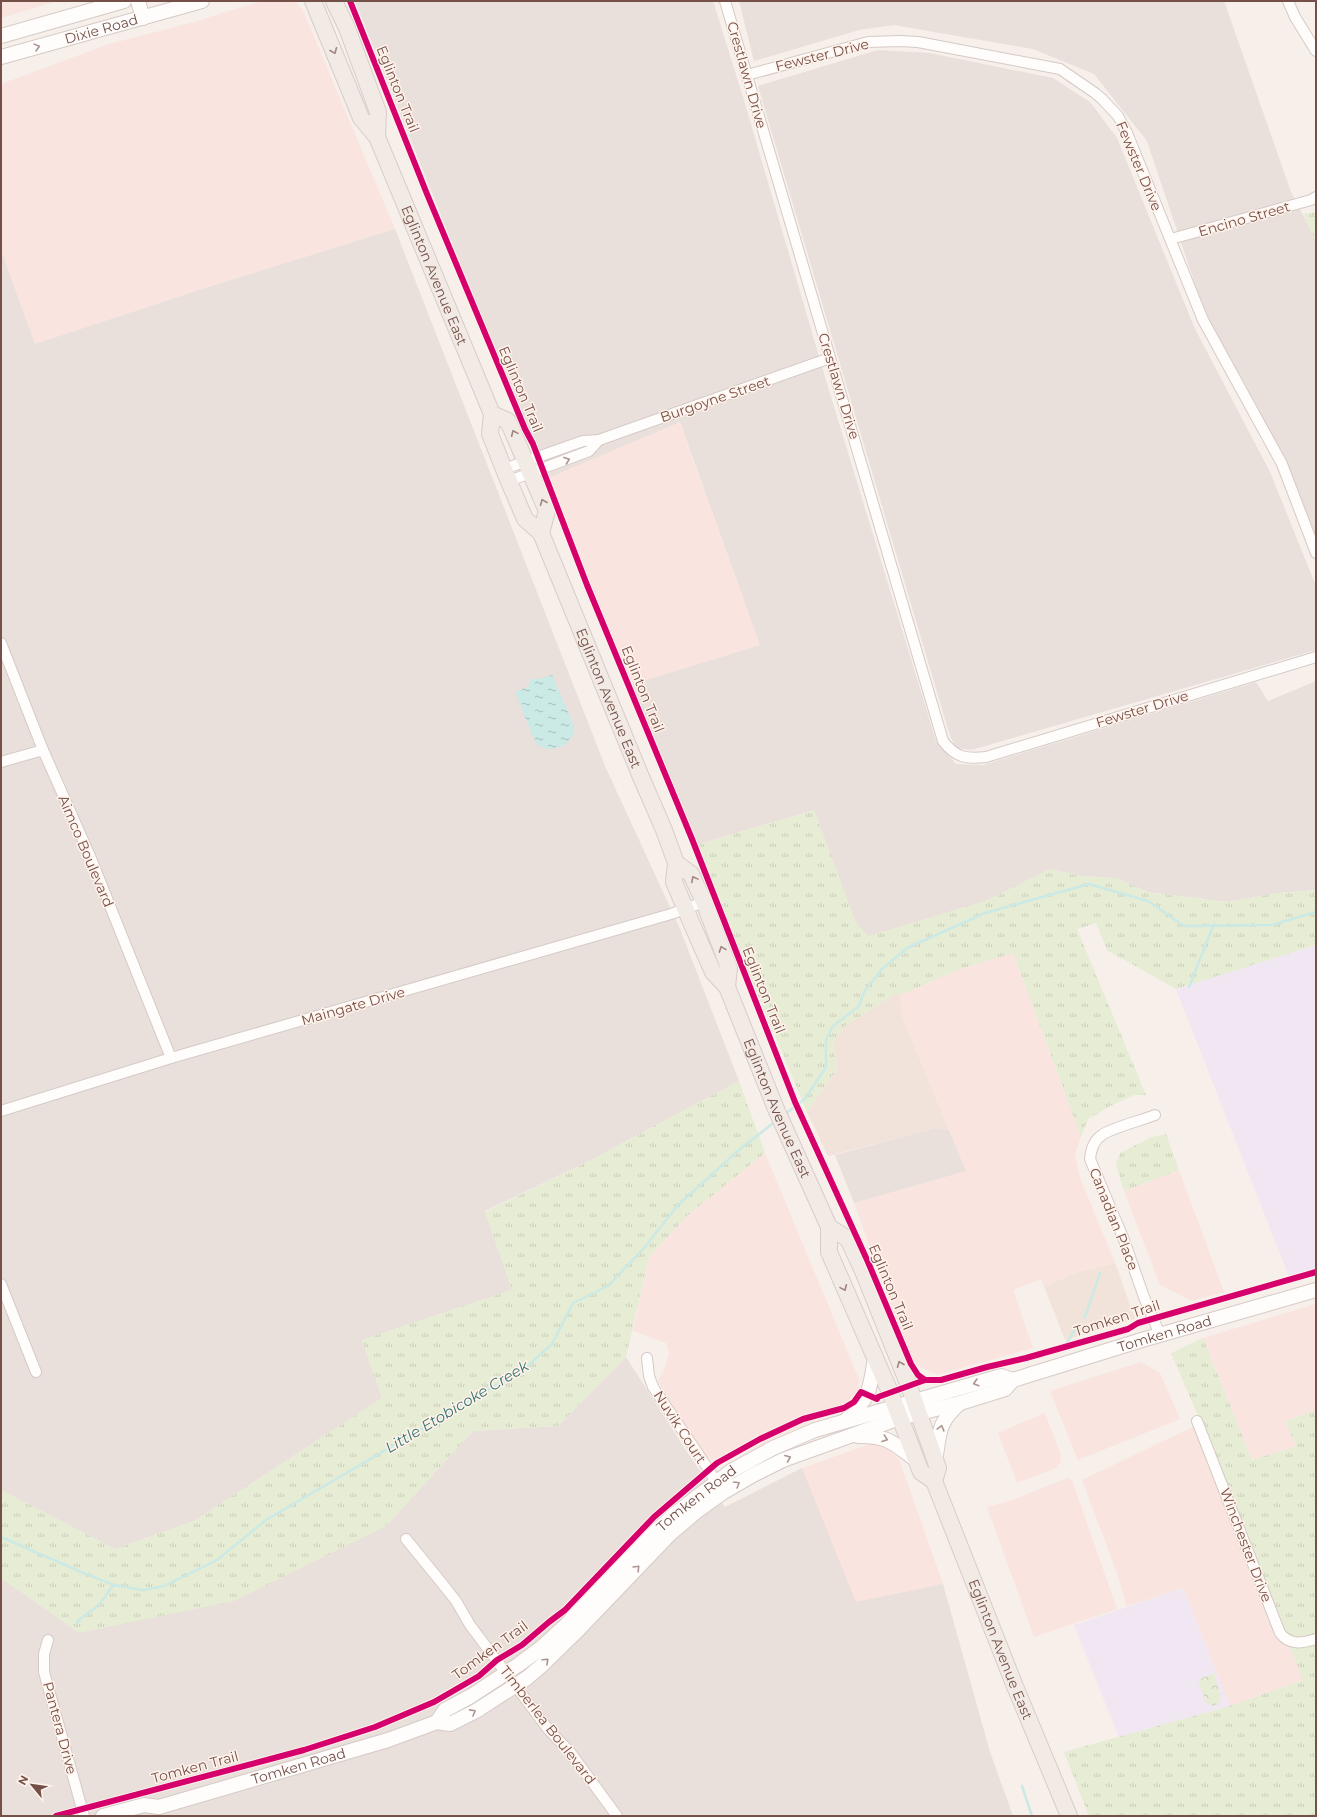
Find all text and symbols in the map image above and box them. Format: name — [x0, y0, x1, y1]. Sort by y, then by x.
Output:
street label: Dixie Road — [62, 10, 140, 48]
street label: Crestlawn Drive — [723, 19, 771, 131]
street label: Fewster Drive — [773, 35, 871, 75]
one-way arrow — [34, 43, 41, 52]
street label: Eglinton Trail — [372, 43, 424, 135]
one-way arrow — [330, 47, 338, 54]
street label: Fewster Drive — [1112, 118, 1166, 214]
street label: Encino Street — [1196, 197, 1292, 241]
street label: Eglinton Avenue East — [397, 203, 472, 348]
street label: Crestlawn Drive — [814, 331, 864, 441]
street label: Eglinton Trail — [495, 343, 547, 435]
street label: Burgoyne Street — [658, 372, 773, 426]
one-way arrow — [511, 430, 519, 438]
one-way arrow — [564, 456, 571, 464]
one-way arrow — [540, 499, 548, 507]
street label: Eglinton Avenue East — [572, 625, 646, 771]
street label: Eglinton Trail — [617, 643, 669, 735]
street label: Fewster Drive — [1094, 686, 1190, 732]
street label: Aimco Boulevard — [54, 792, 118, 910]
one-way arrow — [691, 876, 698, 883]
street label: Eglinton Trail — [738, 944, 790, 1036]
one-way arrow — [719, 946, 727, 953]
street label: Maingate Drive — [299, 983, 407, 1029]
street label: Eglinton Avenue East — [740, 1036, 815, 1181]
street label: Canadian Place — [1085, 1165, 1143, 1273]
street label: Eglinton Trail — [865, 1241, 917, 1333]
one-way arrow — [839, 1283, 847, 1291]
street label: Tomken Trail — [1072, 1296, 1162, 1340]
street label: Tomken Road — [1115, 1311, 1214, 1356]
water label: Little Etobicoke Creek — [382, 1356, 533, 1457]
one-way arrow — [897, 1361, 905, 1368]
one-way arrow — [973, 1378, 980, 1387]
street label: Nuvik Court — [650, 1387, 710, 1467]
one-way arrow — [937, 1425, 945, 1432]
one-way arrow — [881, 1434, 888, 1443]
one-way arrow — [785, 1455, 792, 1463]
street label: Tomken Road — [653, 1461, 740, 1535]
one-way arrow — [733, 1481, 740, 1489]
street label: Winchester Drive — [1216, 1485, 1276, 1605]
one-way arrow — [632, 1565, 640, 1573]
street label: Eglinton Avenue East — [965, 1576, 1037, 1723]
street label: Tomken Trail — [449, 1616, 531, 1684]
one-way arrow — [542, 1659, 549, 1666]
street label: Timberlea Boulevard — [496, 1662, 600, 1788]
street label: Pantera Drive — [39, 1680, 81, 1776]
one-way arrow — [469, 1710, 476, 1717]
street label: Tomken Road — [249, 1744, 348, 1788]
street label: Tomken Trail — [150, 1747, 240, 1787]
north arrow — [12, 1765, 52, 1805]
text: N — [15, 1773, 32, 1787]

